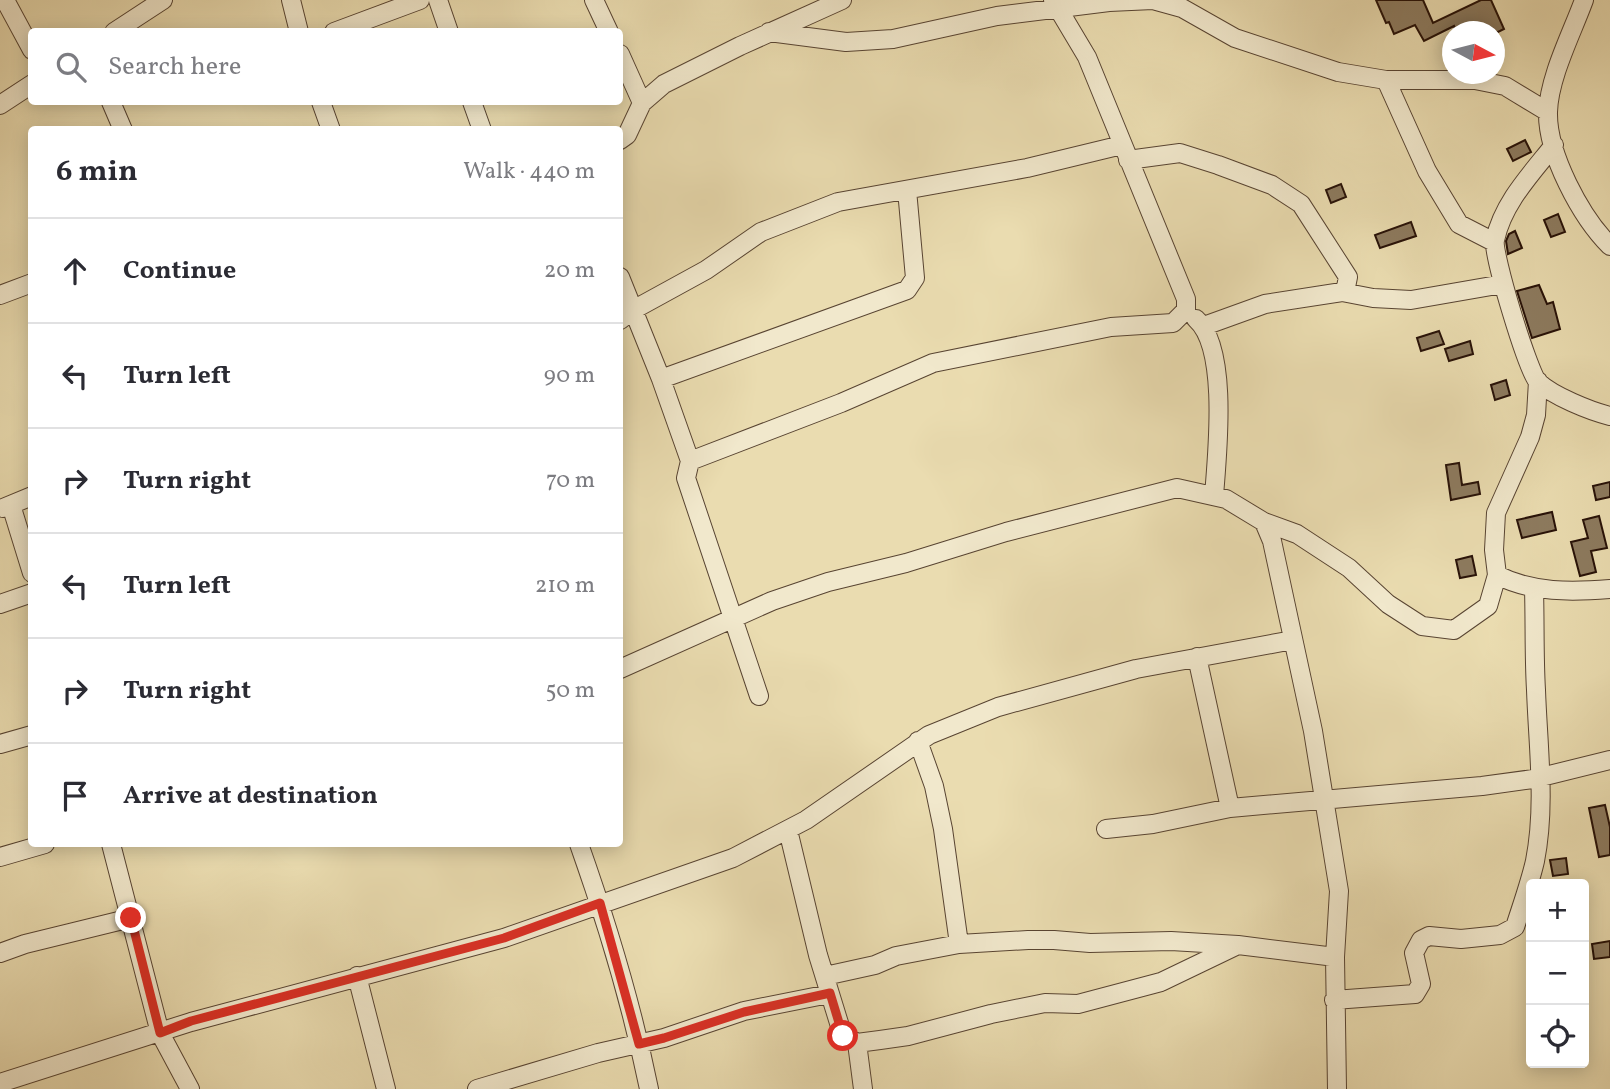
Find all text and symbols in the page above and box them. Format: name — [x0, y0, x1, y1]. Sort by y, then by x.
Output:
north arrow — [1442, 21, 1505, 84]
search box — [28, 28, 623, 105]
icon: search — [52, 48, 90, 86]
text: Search here — [108, 49, 241, 85]
text: 6 min — [56, 151, 138, 193]
text: Walk · 440 m — [463, 156, 595, 188]
icon: ahead — [56, 252, 94, 290]
text: Continue — [123, 253, 236, 289]
text: 20 m — [544, 255, 595, 287]
icon: left — [56, 357, 94, 395]
text: Turn left — [123, 358, 231, 394]
text: 90 m — [544, 360, 595, 392]
icon: right — [56, 462, 94, 500]
text: Turn right — [123, 463, 251, 499]
text: 70 m — [546, 465, 595, 497]
icon: left — [56, 567, 94, 605]
text: Turn left — [123, 568, 231, 604]
text: 210 m — [535, 570, 595, 602]
icon: right — [56, 672, 94, 710]
text: Turn right — [123, 673, 251, 709]
text: 50 m — [546, 675, 595, 707]
icon: arrive — [56, 777, 94, 815]
text: Arrive at destination — [123, 778, 378, 814]
map controls — [1526, 879, 1589, 1068]
button: + — [1526, 879, 1589, 942]
route end — [115, 902, 146, 933]
button: − — [1526, 942, 1589, 1005]
button: locate — [1526, 1005, 1589, 1068]
route start — [827, 1020, 858, 1051]

